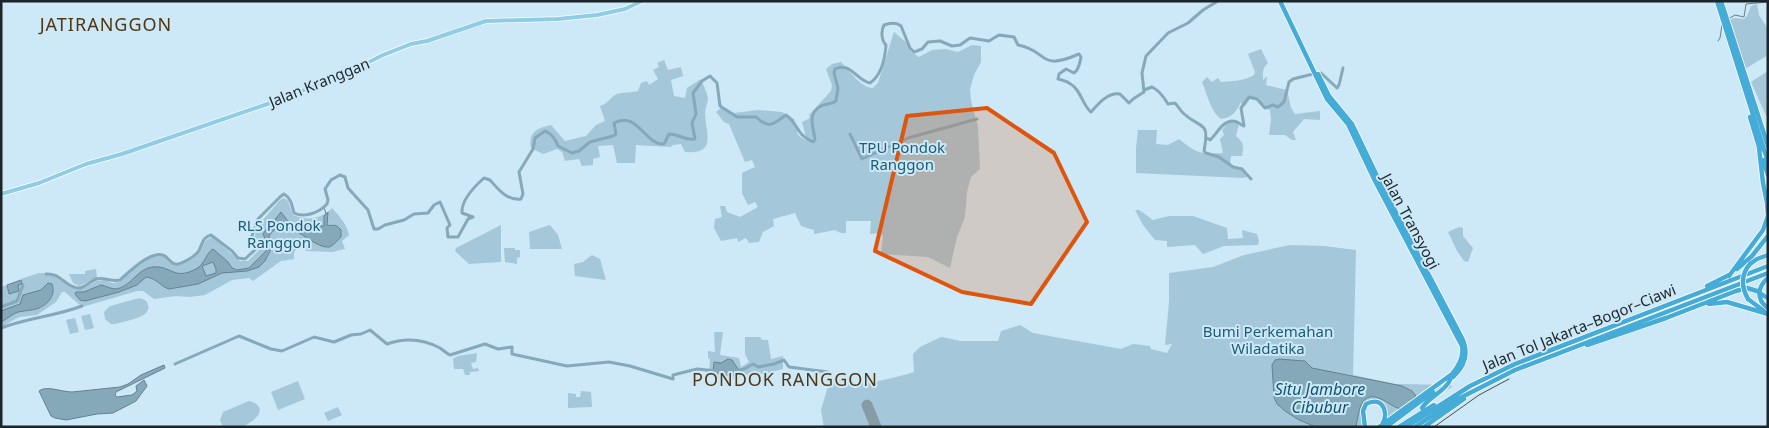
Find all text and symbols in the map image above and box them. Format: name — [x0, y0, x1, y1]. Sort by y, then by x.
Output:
district label: JATIRANGGON — [38, 12, 172, 36]
street label: Jalan Kranggan — [264, 53, 372, 112]
park label: TPU Pondok Ranggon — [859, 137, 945, 174]
street label: Jalan Transyogi — [1376, 168, 1445, 273]
park label: RLS Pondok Ranggon — [237, 215, 321, 252]
street label: Jalan Tol Jakarta–Bogor–Ciawi — [1478, 279, 1679, 376]
park label: Bumi Perkemahan Wiladatika — [1203, 321, 1333, 358]
district label: PONDOK RANGGON — [692, 367, 878, 391]
water label: Situ Jambore Cibubur — [1275, 378, 1365, 418]

